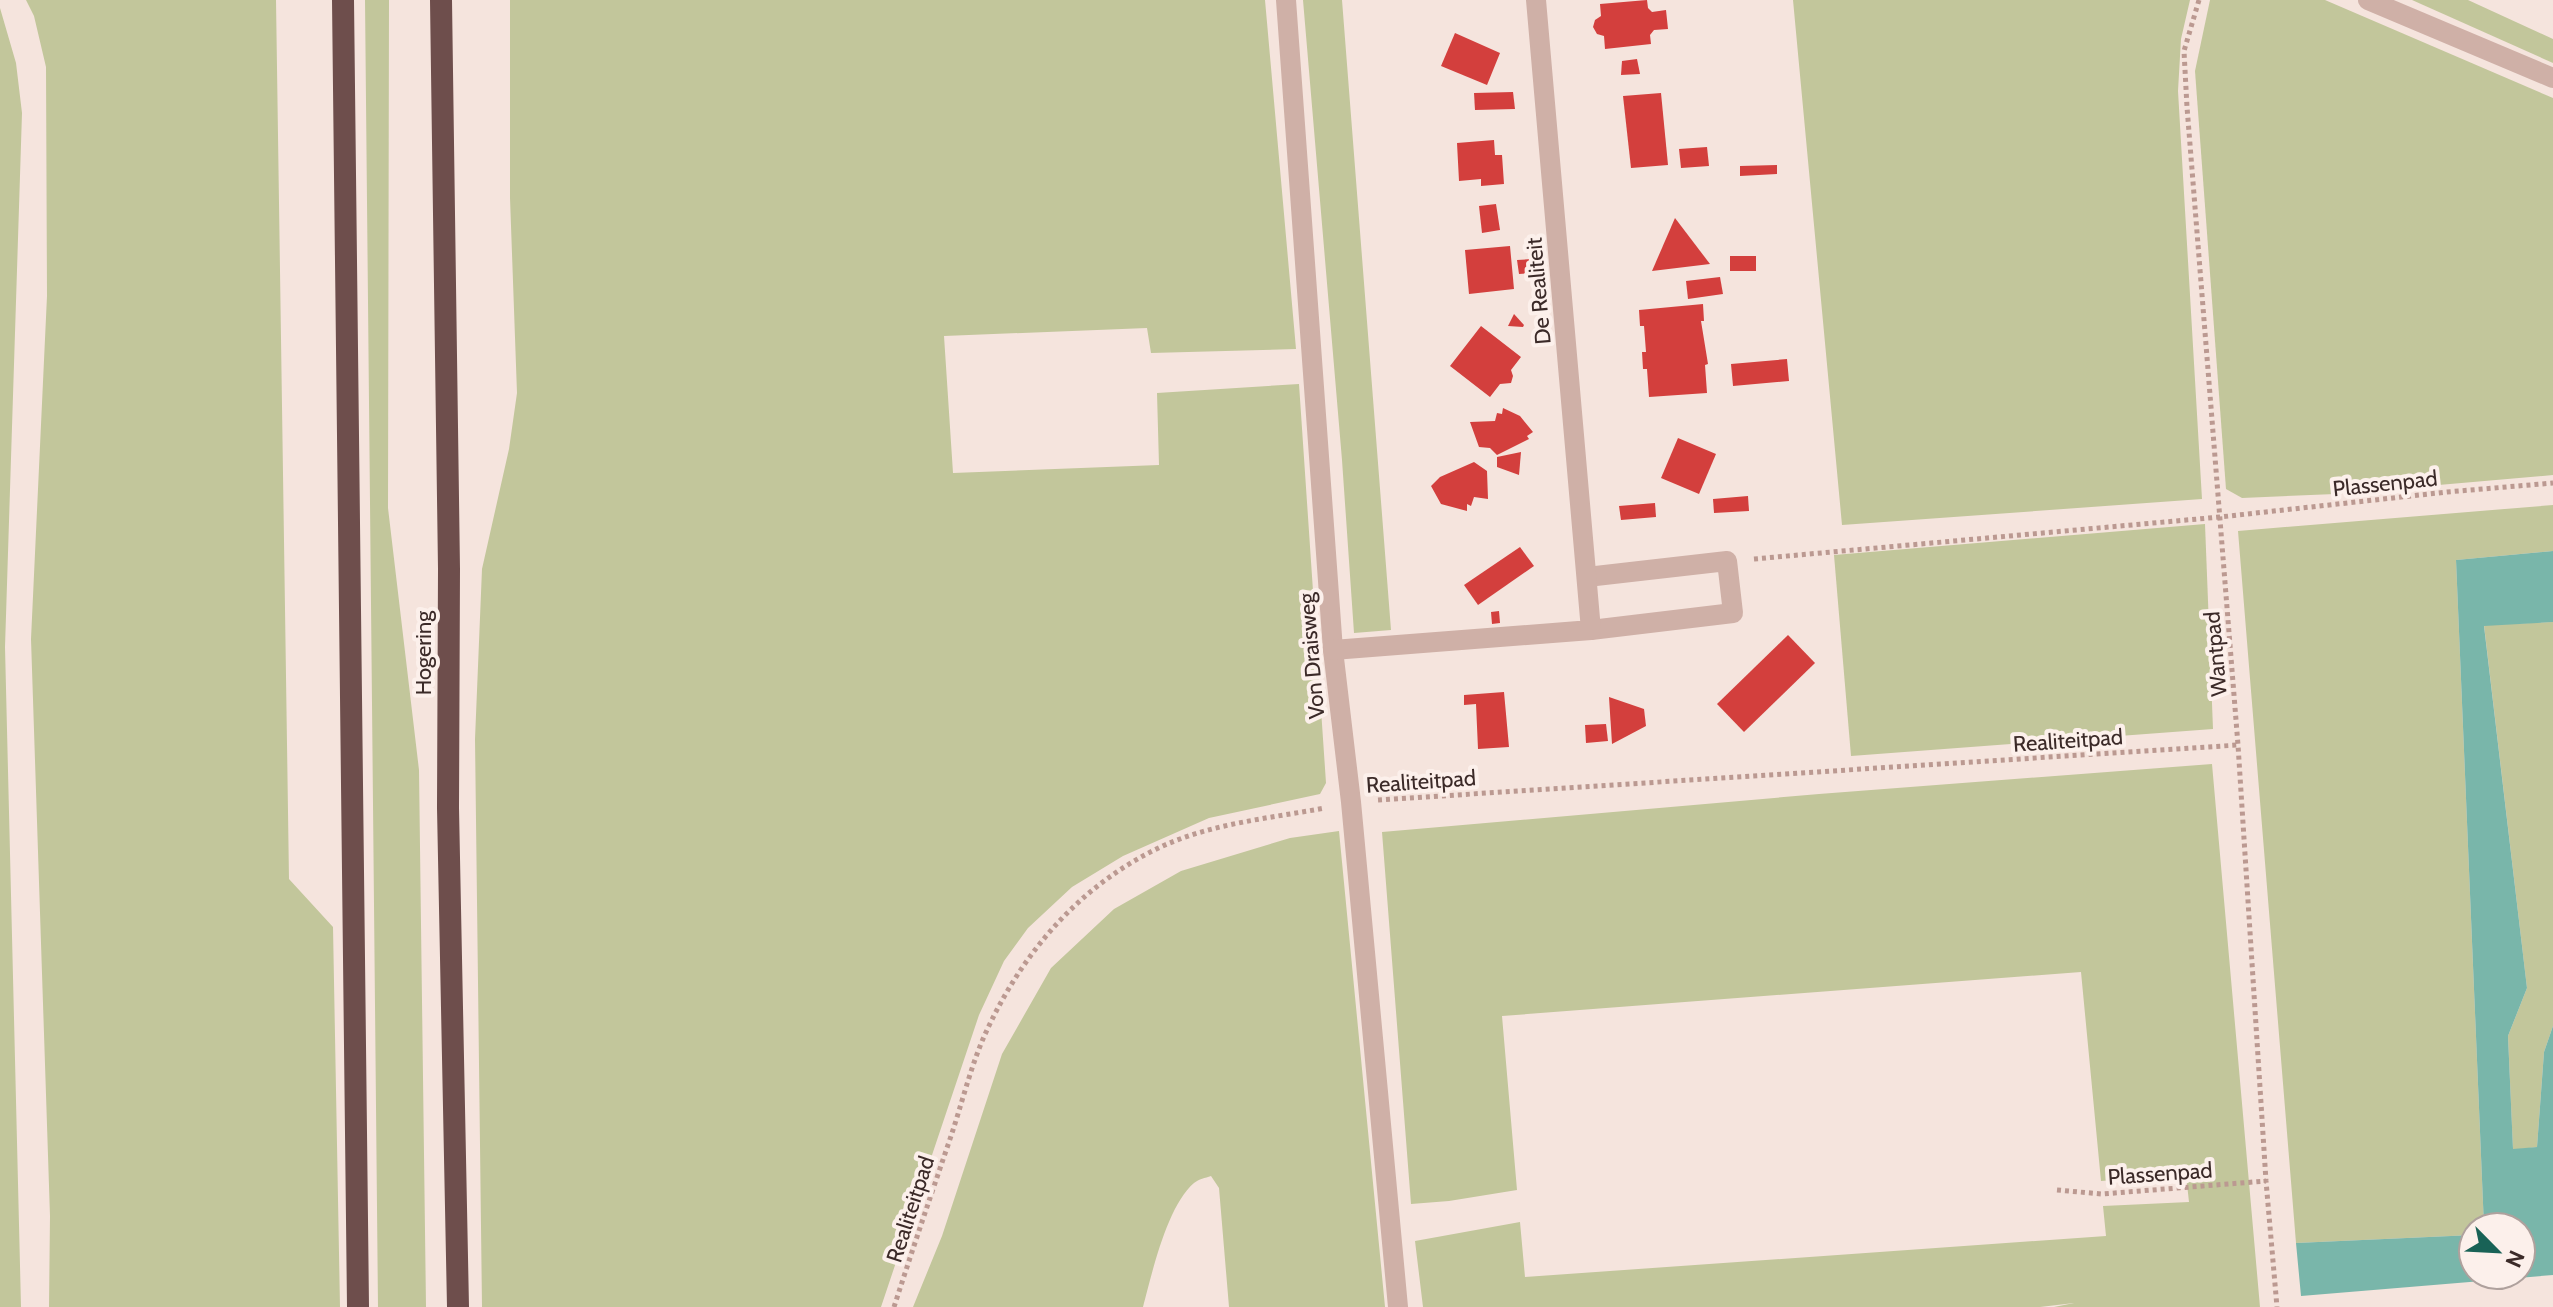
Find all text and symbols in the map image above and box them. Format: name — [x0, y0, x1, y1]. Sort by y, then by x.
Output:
street label: De Realiteit — [1520, 236, 1557, 346]
street label: Plassenpad — [2331, 465, 2439, 502]
street label: Von Draisweg — [1292, 591, 1330, 720]
street label: Hogering — [410, 610, 437, 695]
street label: Wantpad — [2198, 610, 2233, 698]
street label: Realiteitpad — [2012, 723, 2124, 758]
street label: Realiteitpad — [1365, 764, 1477, 799]
street label: Realiteitpad — [881, 1153, 940, 1266]
street label: Plassenpad — [2107, 1156, 2213, 1191]
north arrow — [2457, 1211, 2537, 1291]
text: N — [2499, 1246, 2530, 1272]

